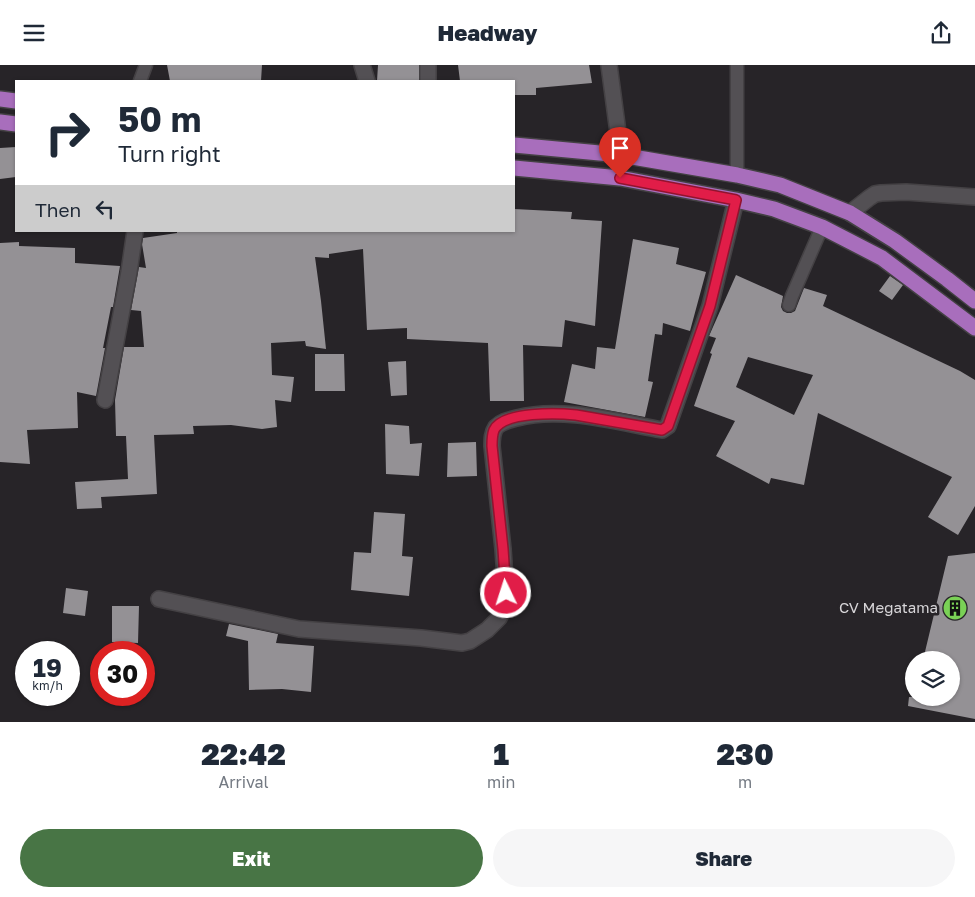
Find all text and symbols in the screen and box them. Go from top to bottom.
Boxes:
icon: menu [20,19,48,47]
text: Headway [438,19,537,46]
icon: share [927,19,955,47]
text: 50 m [118,98,201,140]
icon: right [35,100,100,165]
pin [599,127,641,178]
icon: arrive [606,134,634,162]
text: Turn right [118,140,221,167]
icon: left [91,195,119,223]
text: Then [35,198,81,221]
position arrow [479,566,531,618]
building icon: CV Megatama [942,595,968,621]
place label: CV Megatama [839,598,938,616]
speed limit sign: 30 [90,641,155,706]
map controls [905,651,960,706]
button: layers [905,651,960,706]
text: 19 [33,652,62,683]
text: km/h [32,678,63,693]
text: 22:42 [201,736,286,772]
text: 1 [493,736,509,772]
text: 230 [717,736,774,772]
text: Arrival [218,772,269,792]
text: min [487,772,515,792]
text: m [738,772,752,792]
button: Exit [20,829,483,887]
button: Share [493,829,955,887]

